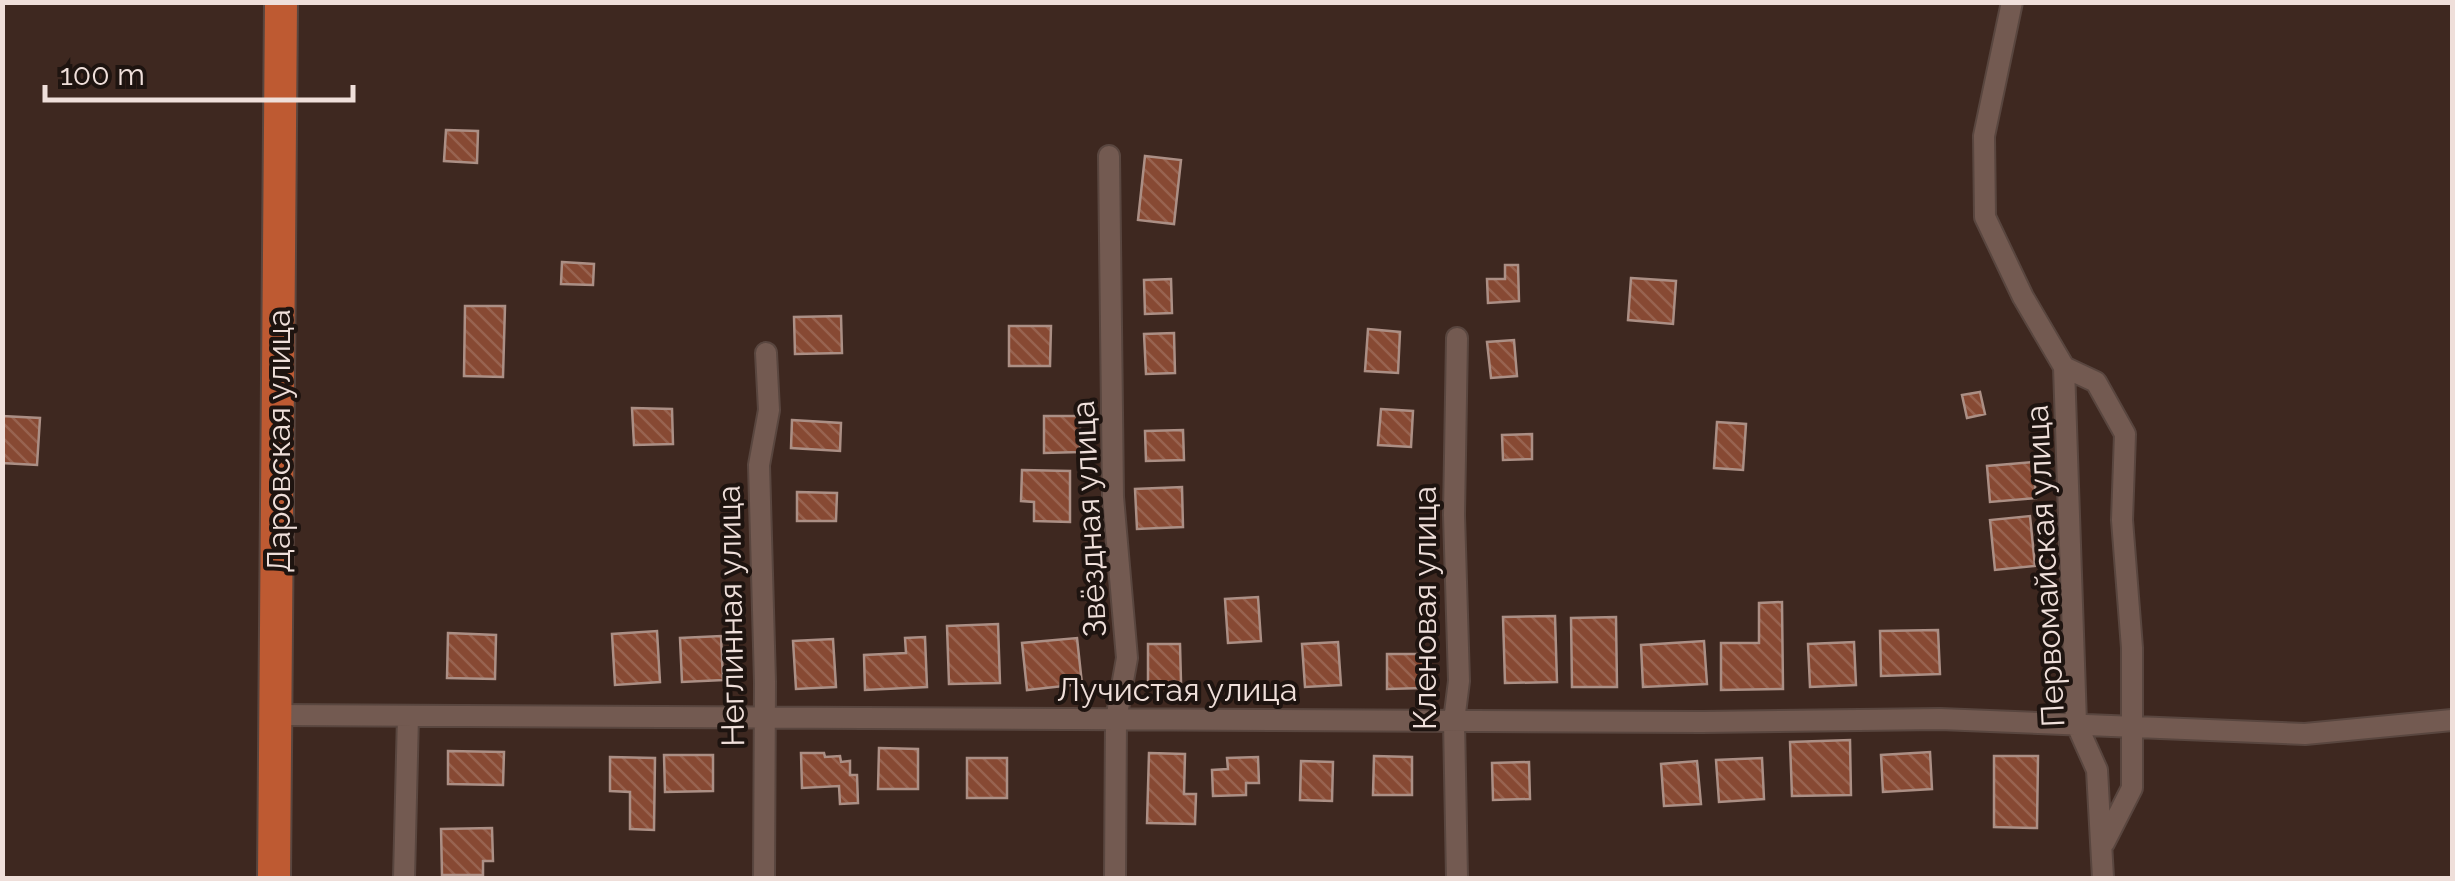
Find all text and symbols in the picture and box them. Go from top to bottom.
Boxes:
scale bar [45,40,352,102]
text: 100 m [60,57,145,92]
street label: Даровская улица [260,309,297,573]
street label: Звёздная улица [1064,400,1113,638]
street label: Первомайская улица [2018,404,2071,728]
street label: Неглинная улица [710,485,751,747]
street label: Кленовая улица [1406,486,1443,730]
street label: Лучистая улица [1057,671,1297,708]

